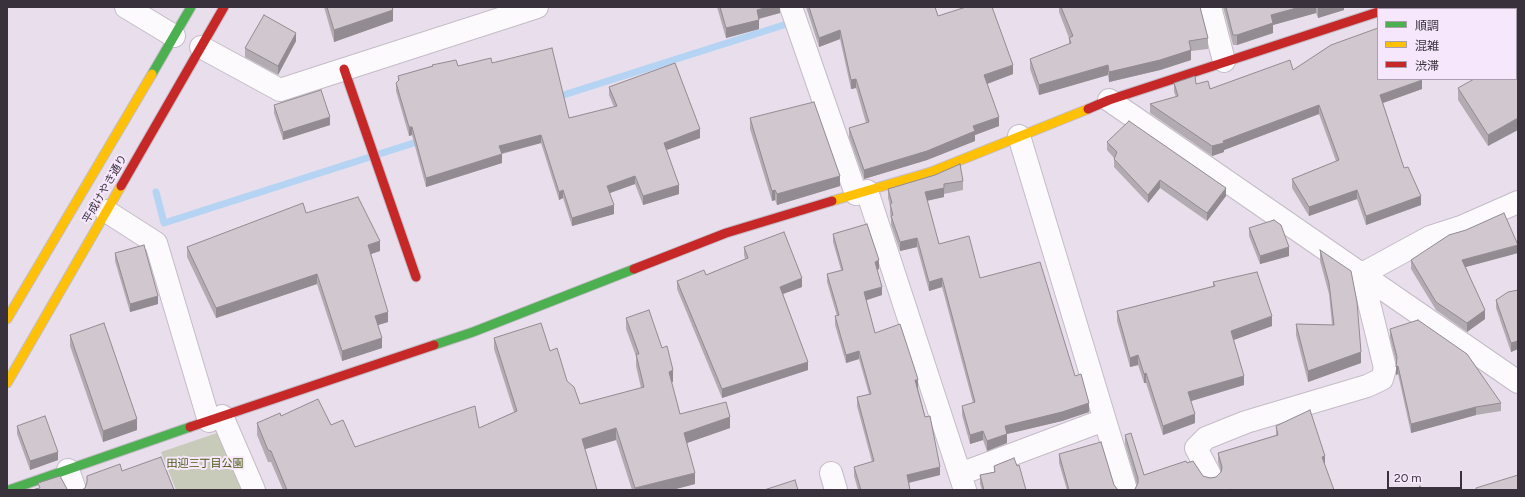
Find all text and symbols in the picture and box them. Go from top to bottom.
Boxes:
legend [1377,8,1517,80]
text: 順調 [1415,19,1439,33]
text: 混雑 [1415,39,1439,53]
text: 渋滞 [1415,59,1439,73]
street label: 平成けやき通り [80,152,130,226]
park label: 田迎三丁目公園 [167,457,243,471]
scale bar [1389,463,1464,489]
text: 20 m [1394,471,1422,485]

